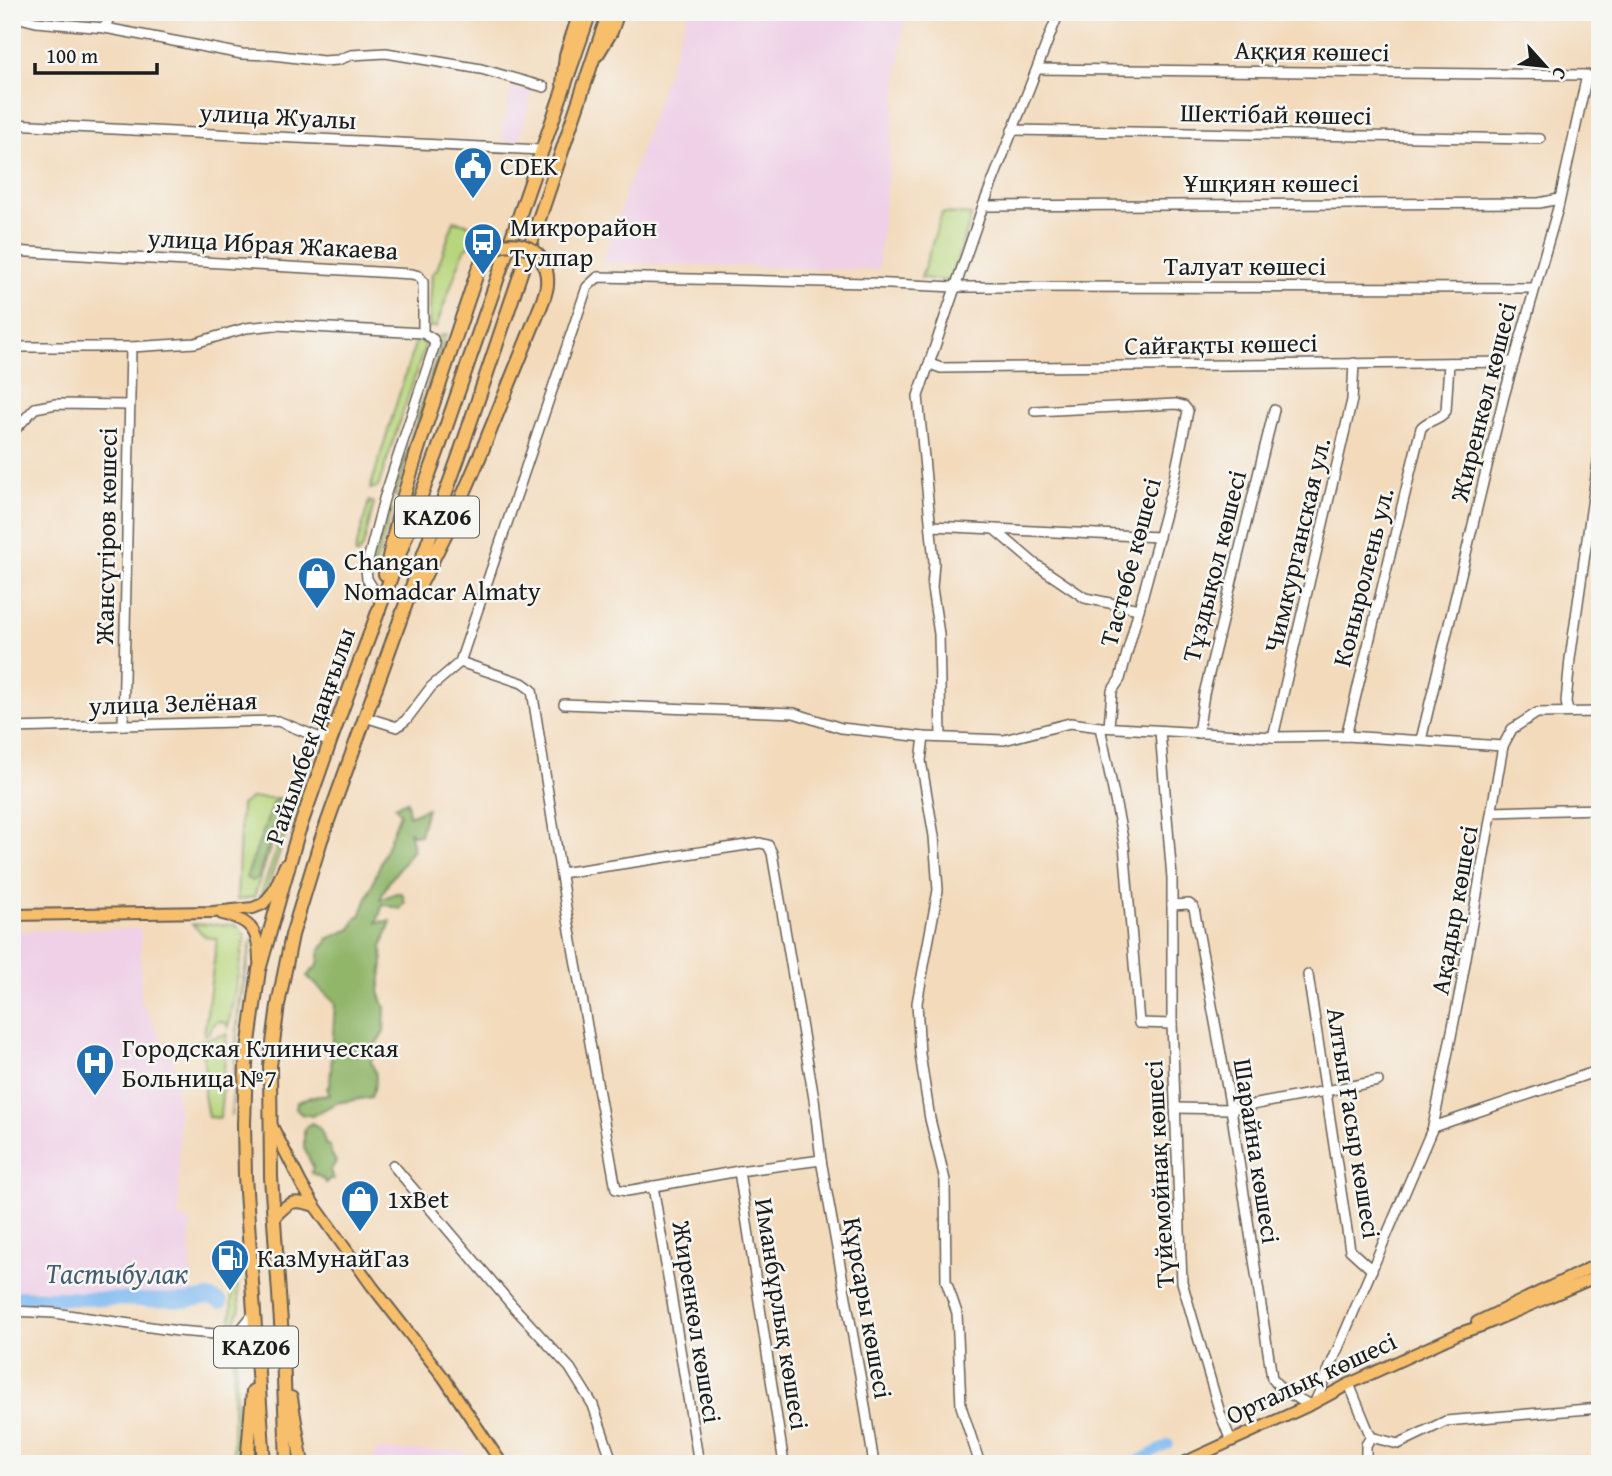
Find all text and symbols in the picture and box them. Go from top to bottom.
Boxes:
street label: Аққия көшесі [1234,30,1390,71]
scale bar [35,32,158,76]
north arrow [1510,32,1580,102]
text: 100 m [46,40,98,71]
text: С [1545,63,1575,85]
street label: улица Жуалы [198,92,358,139]
street label: Шектібай көшесі [1180,92,1372,135]
public building icon: CDEK [452,145,494,200]
place label: CDEK [500,146,559,185]
street label: Ұшқиян көшесі [1183,163,1359,202]
place label: Микрорайон Тулпар [510,207,657,276]
street label: улица Ибрая Жакаева [146,217,400,270]
bus stop icon: Микрорайон Тулпар [462,221,504,276]
street label: Талуат көшесі [1164,246,1326,285]
street label: Жиренкөл көшесі [1439,298,1526,507]
street label: Сайғақты көшесі [1124,322,1318,365]
street label: Жансүгіров көшесі [84,427,127,646]
street label: Чимкурганская ул. [1253,434,1340,656]
street label: Тұздықол көшесі [1171,466,1256,666]
street label: Тастөбе көшесі [1088,473,1171,651]
street label: Коныролень ул. [1321,483,1404,671]
road number: KАZ06 [395,496,479,538]
place label: Changan Nomadcar Almaty [344,541,541,610]
shop icon: Changan Nomadcar Almaty [296,555,338,610]
street label: Райымбек даңғылы [254,622,365,850]
street label: улица Зелёная [87,680,258,725]
street label: Ақадыр көшесі [1419,822,1488,998]
street label: Алтын Ғасыр көшесі [1317,1004,1392,1241]
place label: Городская Клиническая Больница №7 [122,1028,399,1097]
hospital icon: Городская Клиническая Больница №7 [74,1042,116,1097]
street label: Шарайна көшесі [1224,1056,1291,1246]
street label: Түйемойнақ көшесі [1133,1059,1184,1289]
shop icon: 1xBet [339,1178,381,1233]
place label: 1xBet [387,1179,449,1218]
street label: Иманбұрлық көшесі [745,1195,820,1433]
street label: Құрсары көшесі [833,1214,904,1402]
street label: Жиренкөл көшесі [662,1217,733,1426]
fuel station icon: КазМунайГаз [209,1237,251,1292]
place label: КазМунайГаз [257,1238,409,1277]
water label: Тастыбулак [46,1252,189,1293]
street label: Орталық көшесі [1219,1321,1403,1434]
road number: KАZ06 [214,1326,298,1367]

